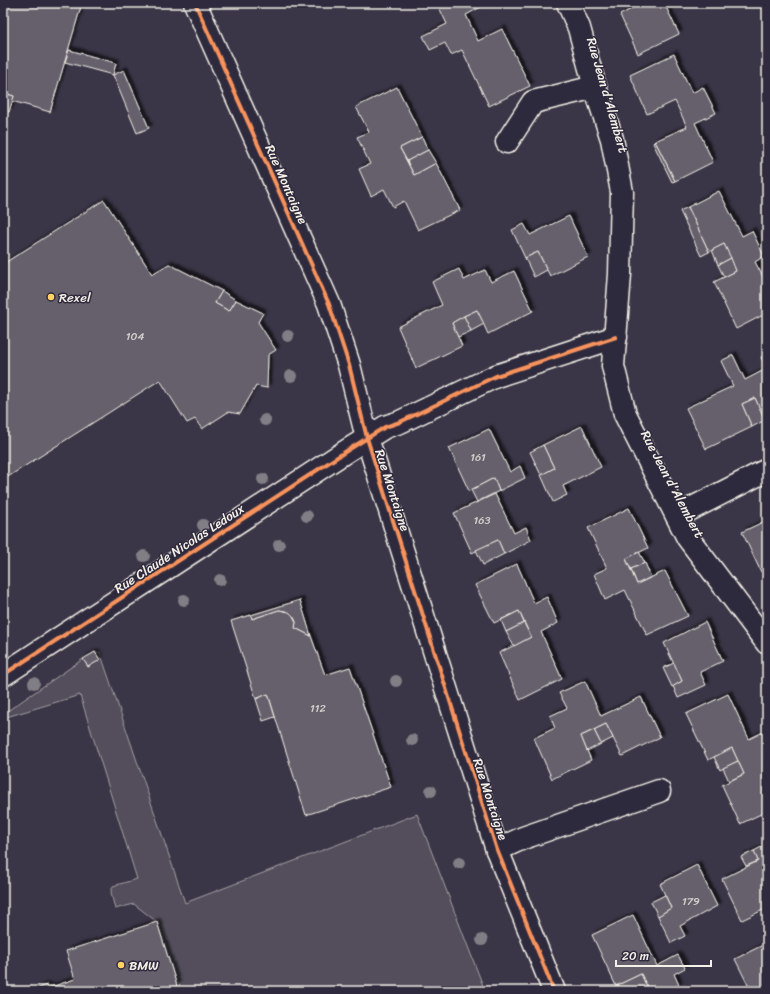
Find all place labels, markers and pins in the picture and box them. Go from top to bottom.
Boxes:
place label: Rexel [59,286,91,309]
marker: Rexel [46,292,56,302]
place label: BMW [129,954,159,977]
marker: BMW [116,960,126,970]

